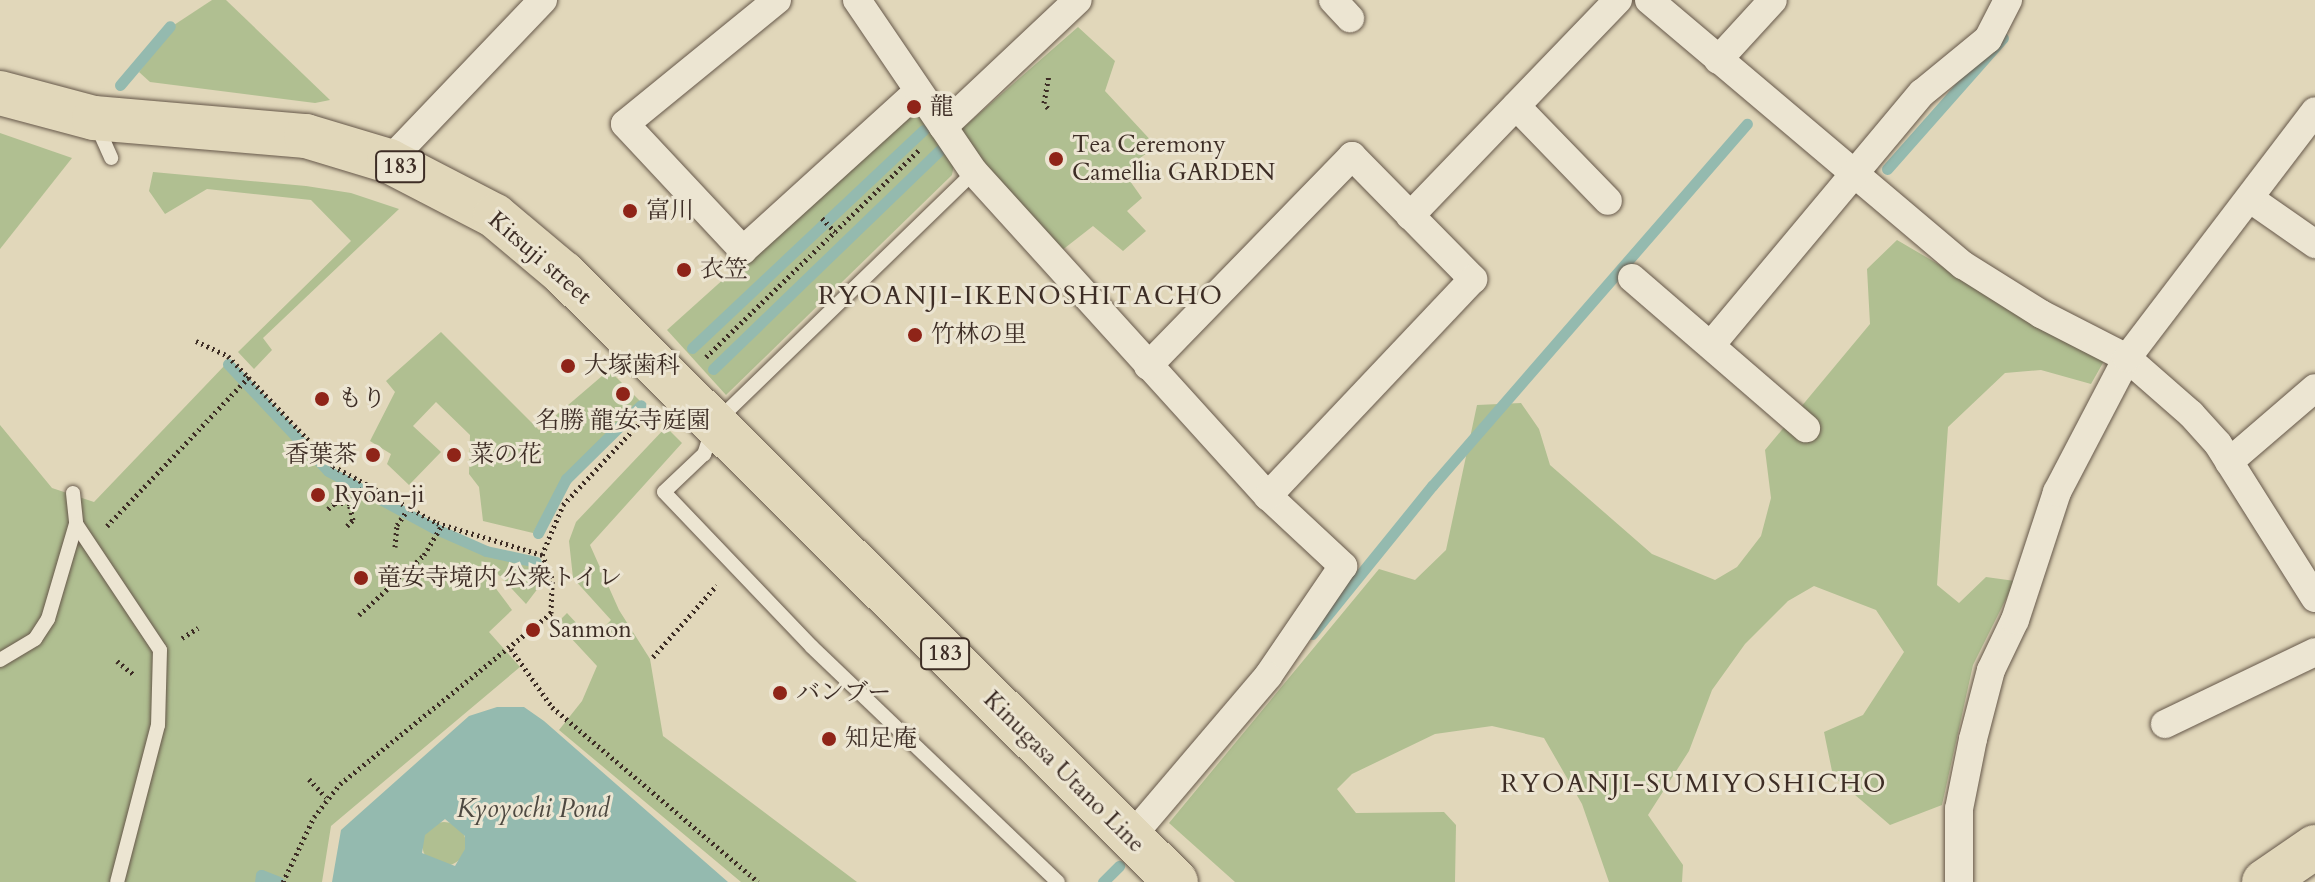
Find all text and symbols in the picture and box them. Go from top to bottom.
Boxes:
place label: 龍 [930,93,954,121]
marker: 龍 [905,98,923,116]
place label: Tea Ceremony Camellia GARDEN [1072,131,1275,187]
road number: 183 [374,149,426,185]
marker: Tea Ceremony Camellia GARDEN [1047,150,1065,168]
place label: 富川 [646,197,694,225]
marker: 富川 [621,202,639,220]
street label: Kitsuji street [483,205,597,311]
place label: 衣笠 [700,256,748,284]
marker: 衣笠 [675,261,693,279]
district label: RYOANJI-IKENOSHITACHO [818,280,1224,312]
place label: 竹林の里 [931,321,1027,349]
marker: 竹林の里 [906,326,924,344]
place label: 大塚歯科 [584,352,680,380]
marker: 大塚歯科 [559,357,577,375]
place label: もり [338,385,386,413]
marker: 名勝 龍安寺庭園 [614,385,632,403]
marker: もり [313,390,331,408]
place label: 名勝 龍安寺庭園 [536,407,710,435]
place label: 香葉茶 [285,441,357,469]
place label: 菜の花 [470,441,542,469]
marker: 香葉茶 [364,446,382,464]
marker: 菜の花 [445,446,463,464]
place label: Ryōan-ji [334,481,425,509]
marker: Ryōan-ji [309,486,327,504]
place label: 竜安寺境内 公衆トイレ [377,564,623,592]
marker: 竜安寺境内 公衆トイレ [352,569,370,587]
place label: Sanmon [549,616,632,644]
marker: Sanmon [524,621,542,639]
road number: 183 [919,636,971,672]
place label: バンブー [796,679,891,707]
marker: バンブー [771,684,789,702]
street label: Kinugasa Utano Line [977,685,1151,859]
place label: 知足庵 [845,725,917,753]
marker: 知足庵 [820,730,838,748]
district label: RYOANJI-SUMIYOSHICHO [1500,768,1888,800]
water label: Kyoyochi Pond [456,793,610,825]

